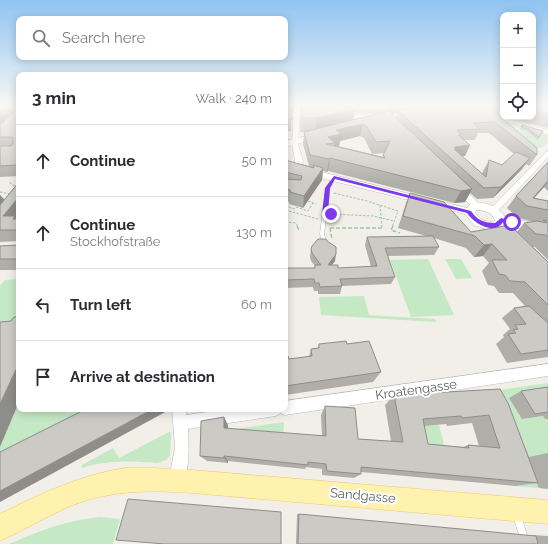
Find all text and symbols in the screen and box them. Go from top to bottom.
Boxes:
map controls [500,12,536,120]
button: + [500,12,536,48]
search box [16,16,288,60]
icon: search [30,27,52,49]
text: Search here [62,29,145,47]
button: − [500,48,536,84]
button: locate [500,84,536,120]
text: 3 min [32,88,76,108]
text: Walk · 240 m [195,91,272,106]
icon: ahead [32,150,54,172]
text: Continue [70,152,135,170]
text: 50 m [242,153,272,168]
route end [322,205,340,223]
route start [503,213,521,231]
text: Continue [70,216,135,234]
icon: ahead [32,222,54,244]
text: 130 m [236,225,272,240]
text: Stockhofstraße [70,234,160,249]
icon: left [32,294,54,316]
text: Turn left [70,296,131,314]
text: 60 m [241,297,272,312]
icon: arrive [32,366,54,388]
text: Arrive at destination [70,368,215,386]
street label: Kroatengasse [374,376,458,403]
street label: Sandgasse [329,485,397,506]

